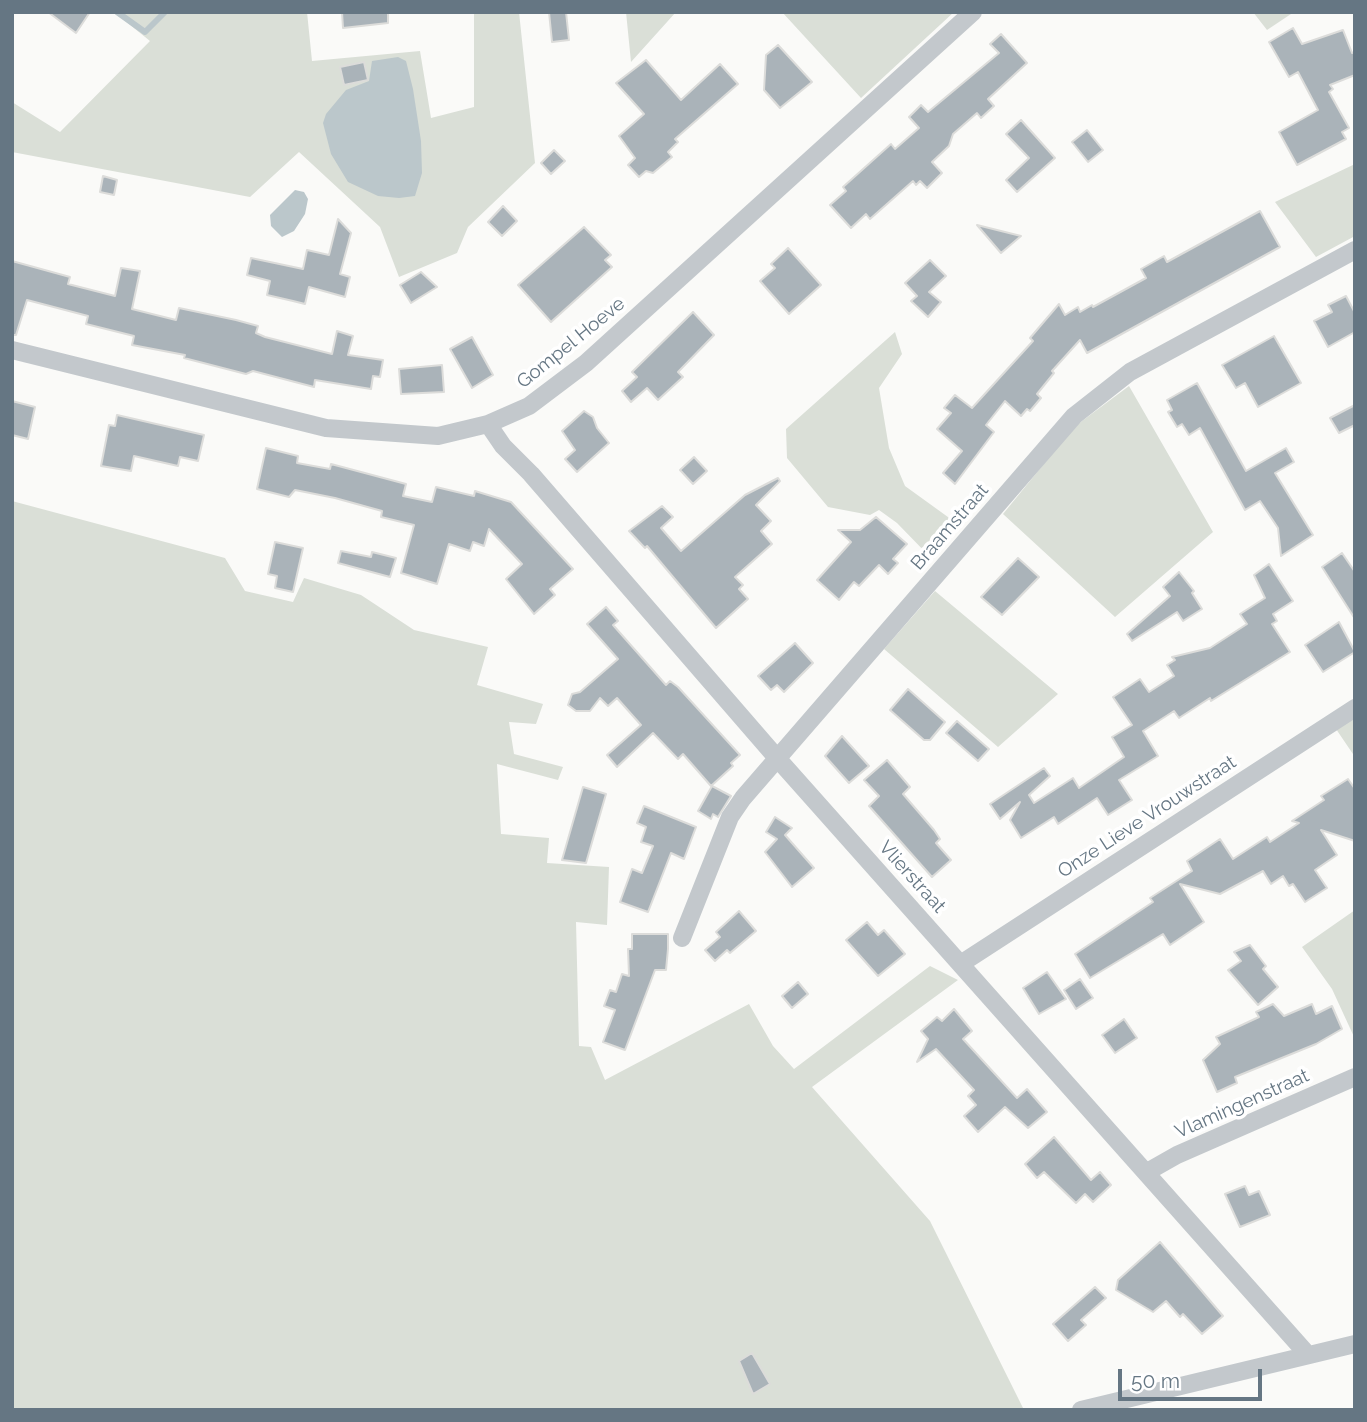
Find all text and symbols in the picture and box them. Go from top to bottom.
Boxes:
street label: Gompel Hoeve [512,293,630,393]
street label: Braamstraat [906,479,994,575]
street label: Onze Lieve Vrouwstraat [1054,751,1240,883]
street label: Vlierstraat [874,836,950,918]
street label: Vlamingenstraat [1171,1064,1313,1144]
scale bar [1122,1356,1266,1400]
text: 50 m [1131,1368,1180,1393]

